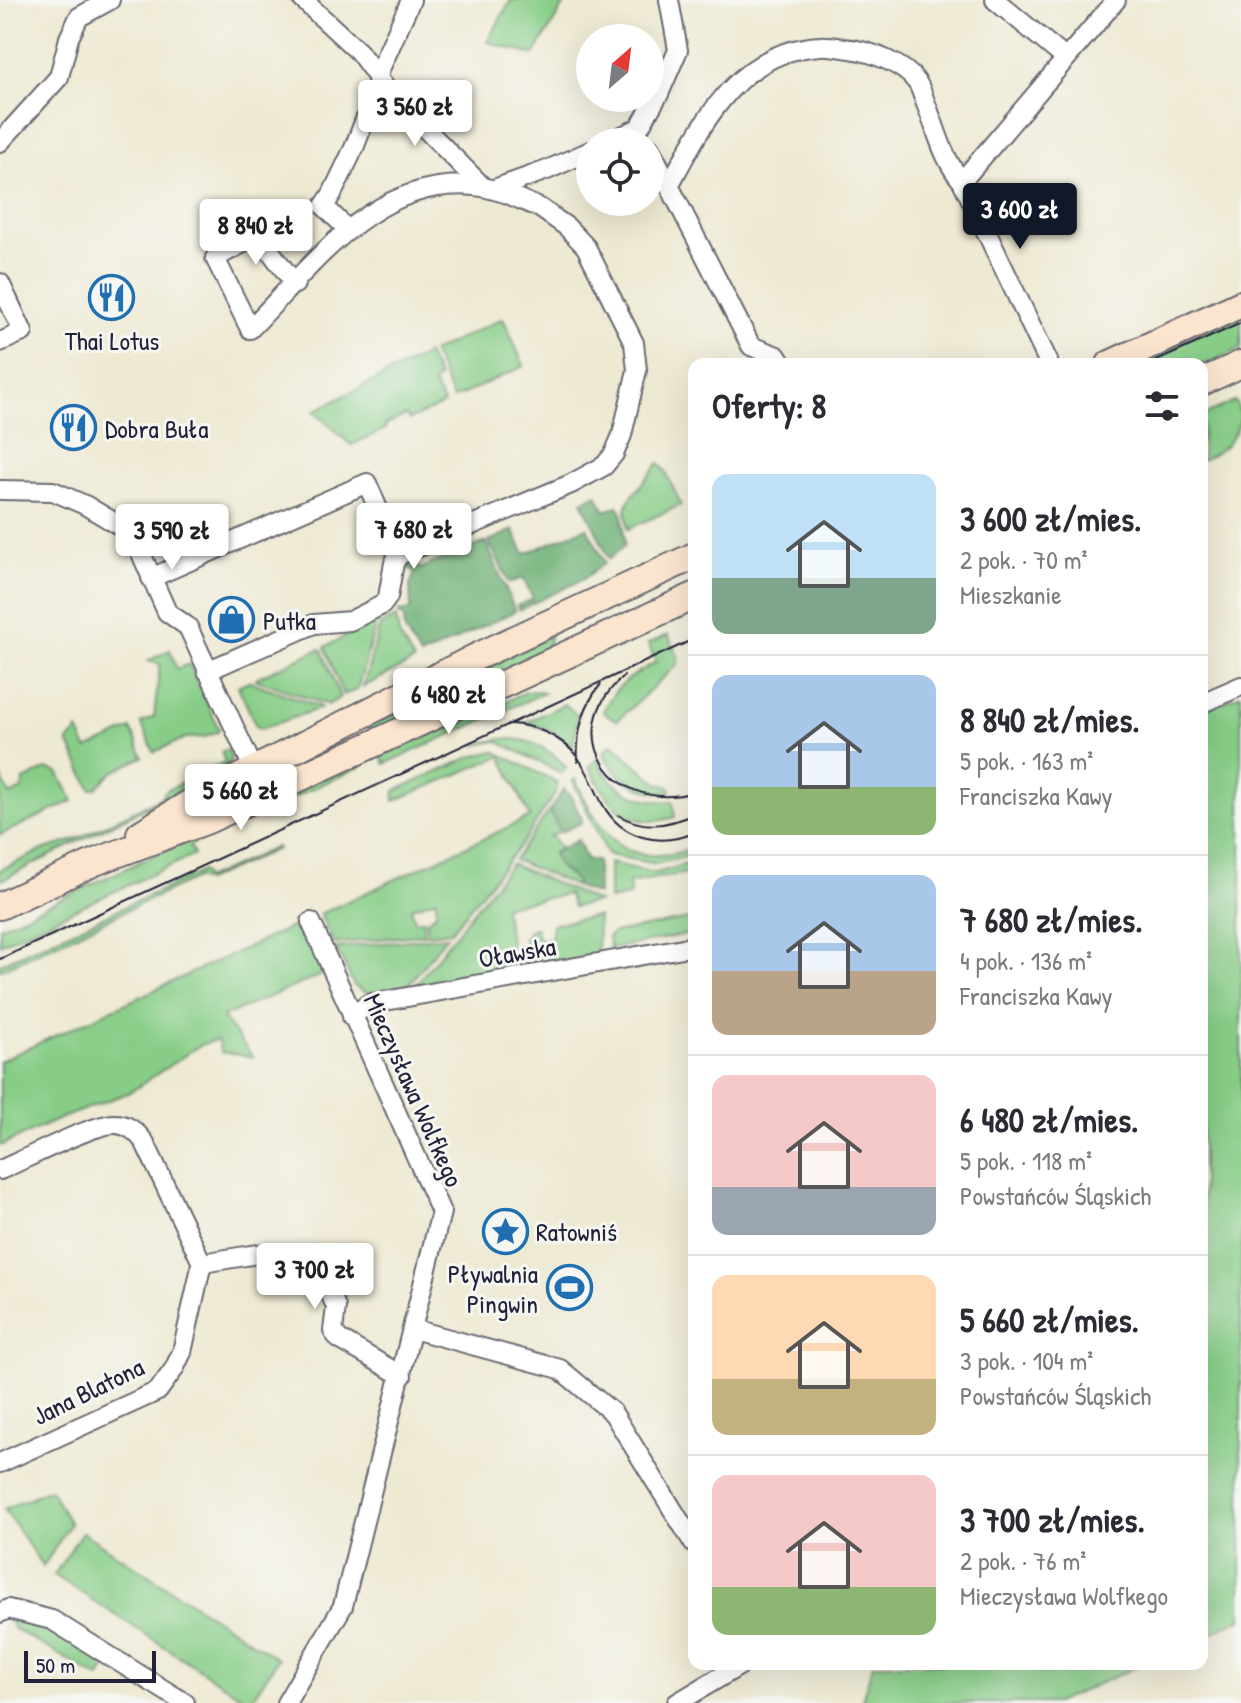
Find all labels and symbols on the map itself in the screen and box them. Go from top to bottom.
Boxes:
north arrow [576,24,664,112]
pin: 3 560 zł [332,80,498,148]
pin: 3 600 zł [937,183,1103,251]
pin: 8 840 zł [173,199,339,267]
restaurant icon: Thai Lotus [88,273,136,321]
place label: Thai Lotus [65,323,159,358]
restaurant icon: Dobra Buła [50,404,98,452]
place label: Dobra Buła [105,411,208,446]
pin: 7 680 zł [331,503,497,571]
pin: 3 590 zł [89,504,255,572]
shop icon: Putka [208,596,256,644]
place label: Putka [263,603,316,638]
pin: 6 480 zł [366,668,532,736]
pin: 5 660 zł [158,764,324,832]
street label: Oławska [476,928,558,976]
street label: Mieczysława Wolfkego [356,988,472,1192]
place icon: Ratowniś [481,1207,529,1255]
place label: Ratowniś [536,1214,617,1249]
pin: 3 700 zł [232,1243,398,1311]
place label: Pływalnia Pingwin [448,1256,538,1321]
sports icon: Pływalnia Pingwin [545,1264,593,1312]
street label: Jana Blatona [27,1349,149,1433]
scale bar [24,1647,156,1683]

